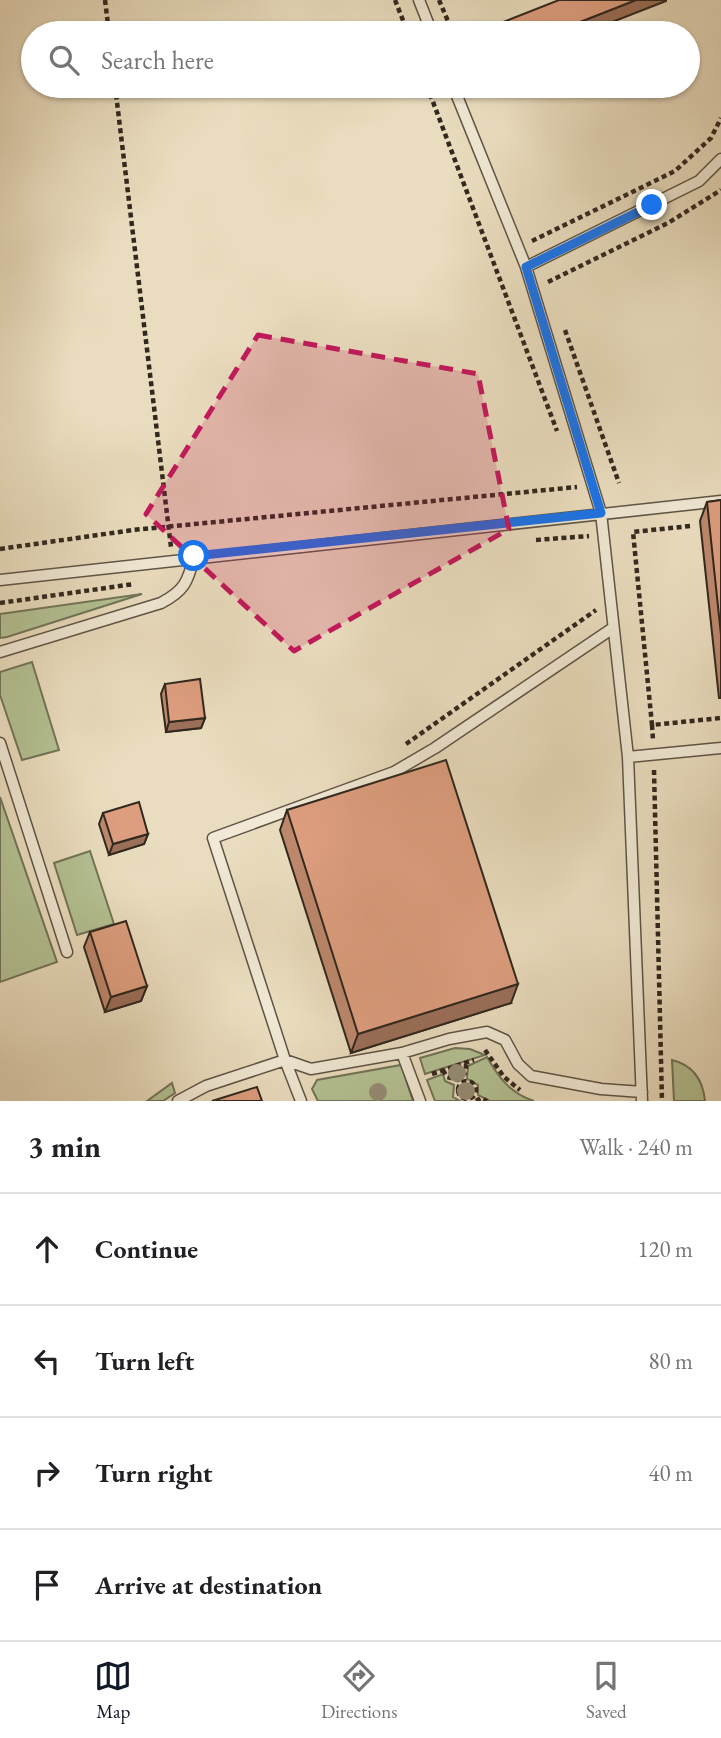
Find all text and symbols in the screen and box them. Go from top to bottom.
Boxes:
search box [21,21,700,98]
icon: search [45,41,83,79]
text: Search here [101,43,214,77]
route end [636,189,667,220]
route start [178,540,209,571]
text: 3 min [28,1127,101,1166]
text: Walk · 240 m [579,1132,693,1162]
icon: ahead [28,1230,66,1268]
text: Continue [95,1232,198,1266]
text: 120 m [637,1234,693,1264]
icon: left [28,1342,66,1380]
text: Turn left [95,1344,194,1378]
text: 80 m [648,1346,693,1376]
icon: right [28,1454,66,1492]
text: Turn right [95,1456,213,1490]
text: 40 m [648,1458,693,1488]
icon: arrive [28,1566,66,1604]
text: Arrive at destination [95,1568,322,1602]
tab: Map [94,1657,132,1724]
tab: Directions [321,1657,397,1724]
tab: Saved [586,1657,627,1724]

